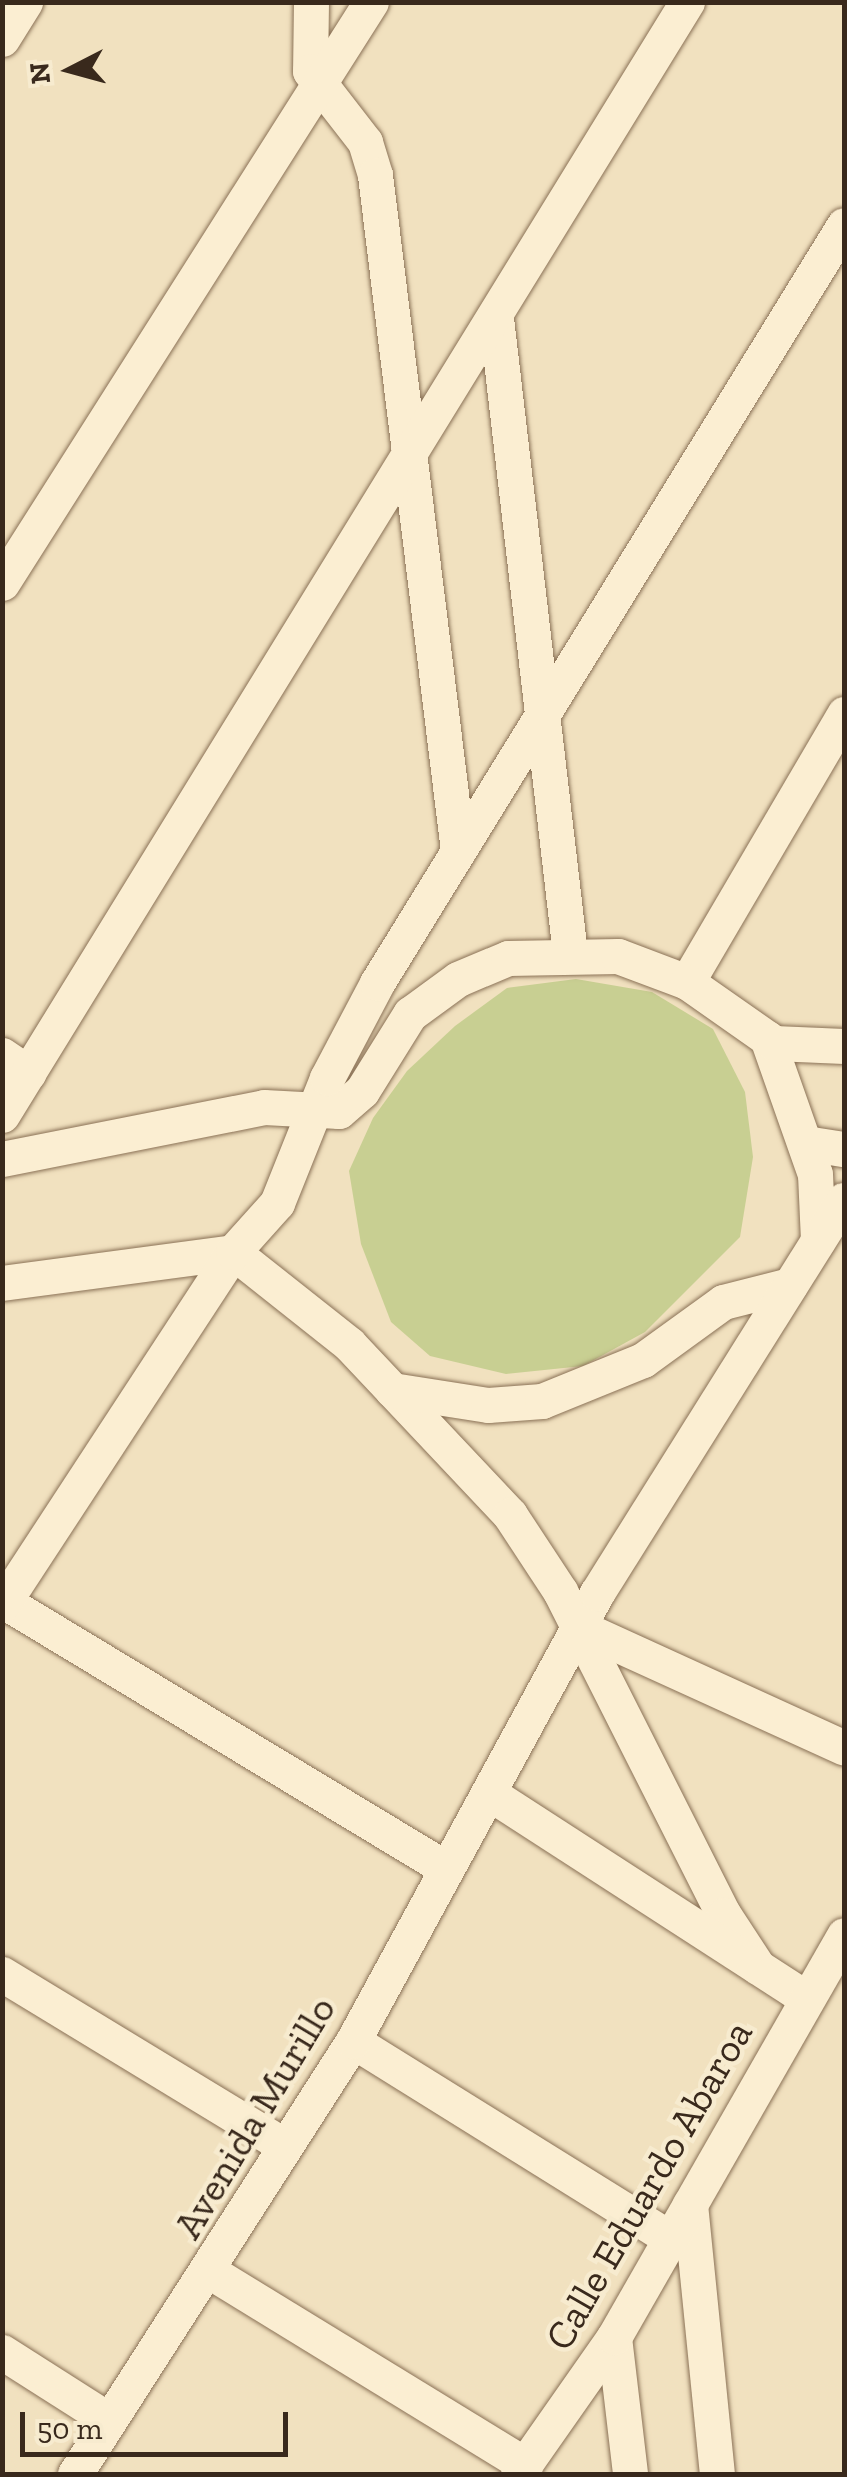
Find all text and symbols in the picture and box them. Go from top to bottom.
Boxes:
north arrow [20,20,120,120]
text: N [22,61,57,85]
street label: Avenida Murillo [163,1987,345,2247]
street label: Calle Eduardo Abaroa [534,2011,762,2359]
scale bar [25,2392,292,2454]
text: 50 m [37,2411,102,2447]

